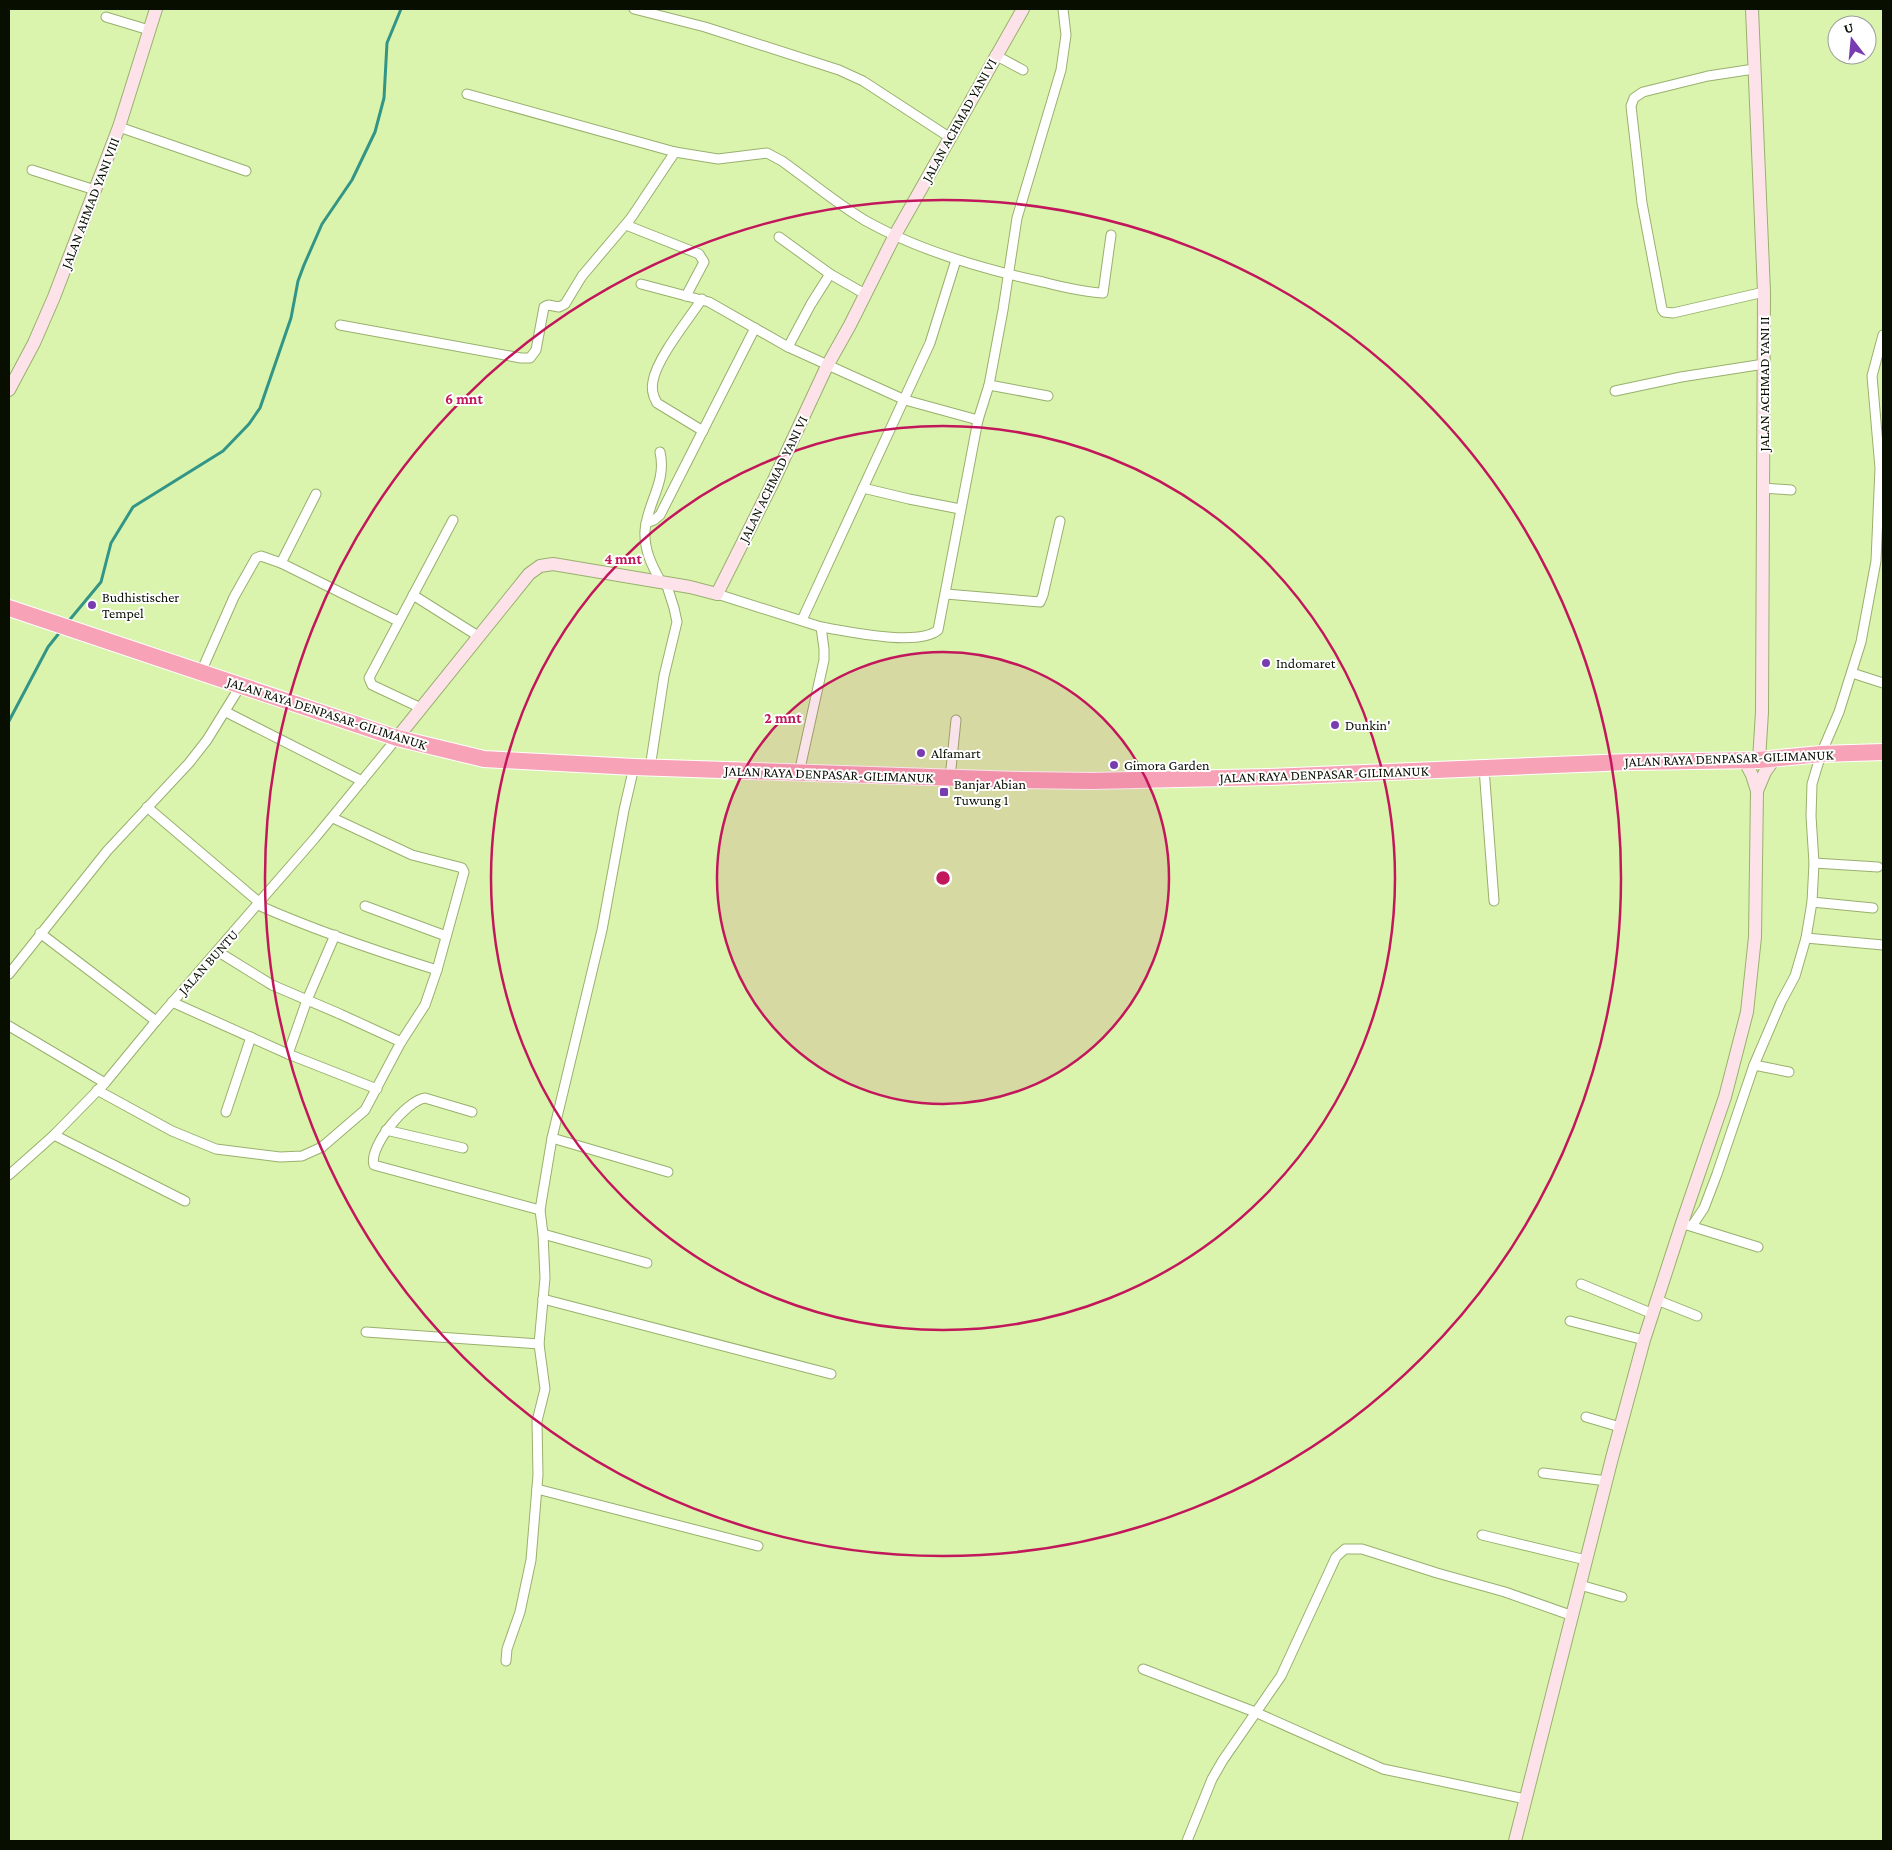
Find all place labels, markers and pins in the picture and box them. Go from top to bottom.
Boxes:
place label: Budhistischer Tempel [102,589,179,621]
marker: Budhistischer Tempel [86,599,98,611]
place label: Indomaret [1276,655,1336,671]
marker: Indomaret [1260,657,1272,669]
place label: Dunkin' [1345,717,1390,733]
marker: Dunkin' [1329,719,1341,731]
place label: Alfamart [931,745,981,761]
marker: Alfamart [915,747,927,759]
place label: Gimora Garden [1124,757,1210,773]
marker: Gimora Garden [1108,759,1120,771]
place label: Banjar Abian Tuwung 1 [954,776,1026,808]
marker: Banjar Abian Tuwung 1 [938,786,950,798]
centre of rings [934,869,952,887]

